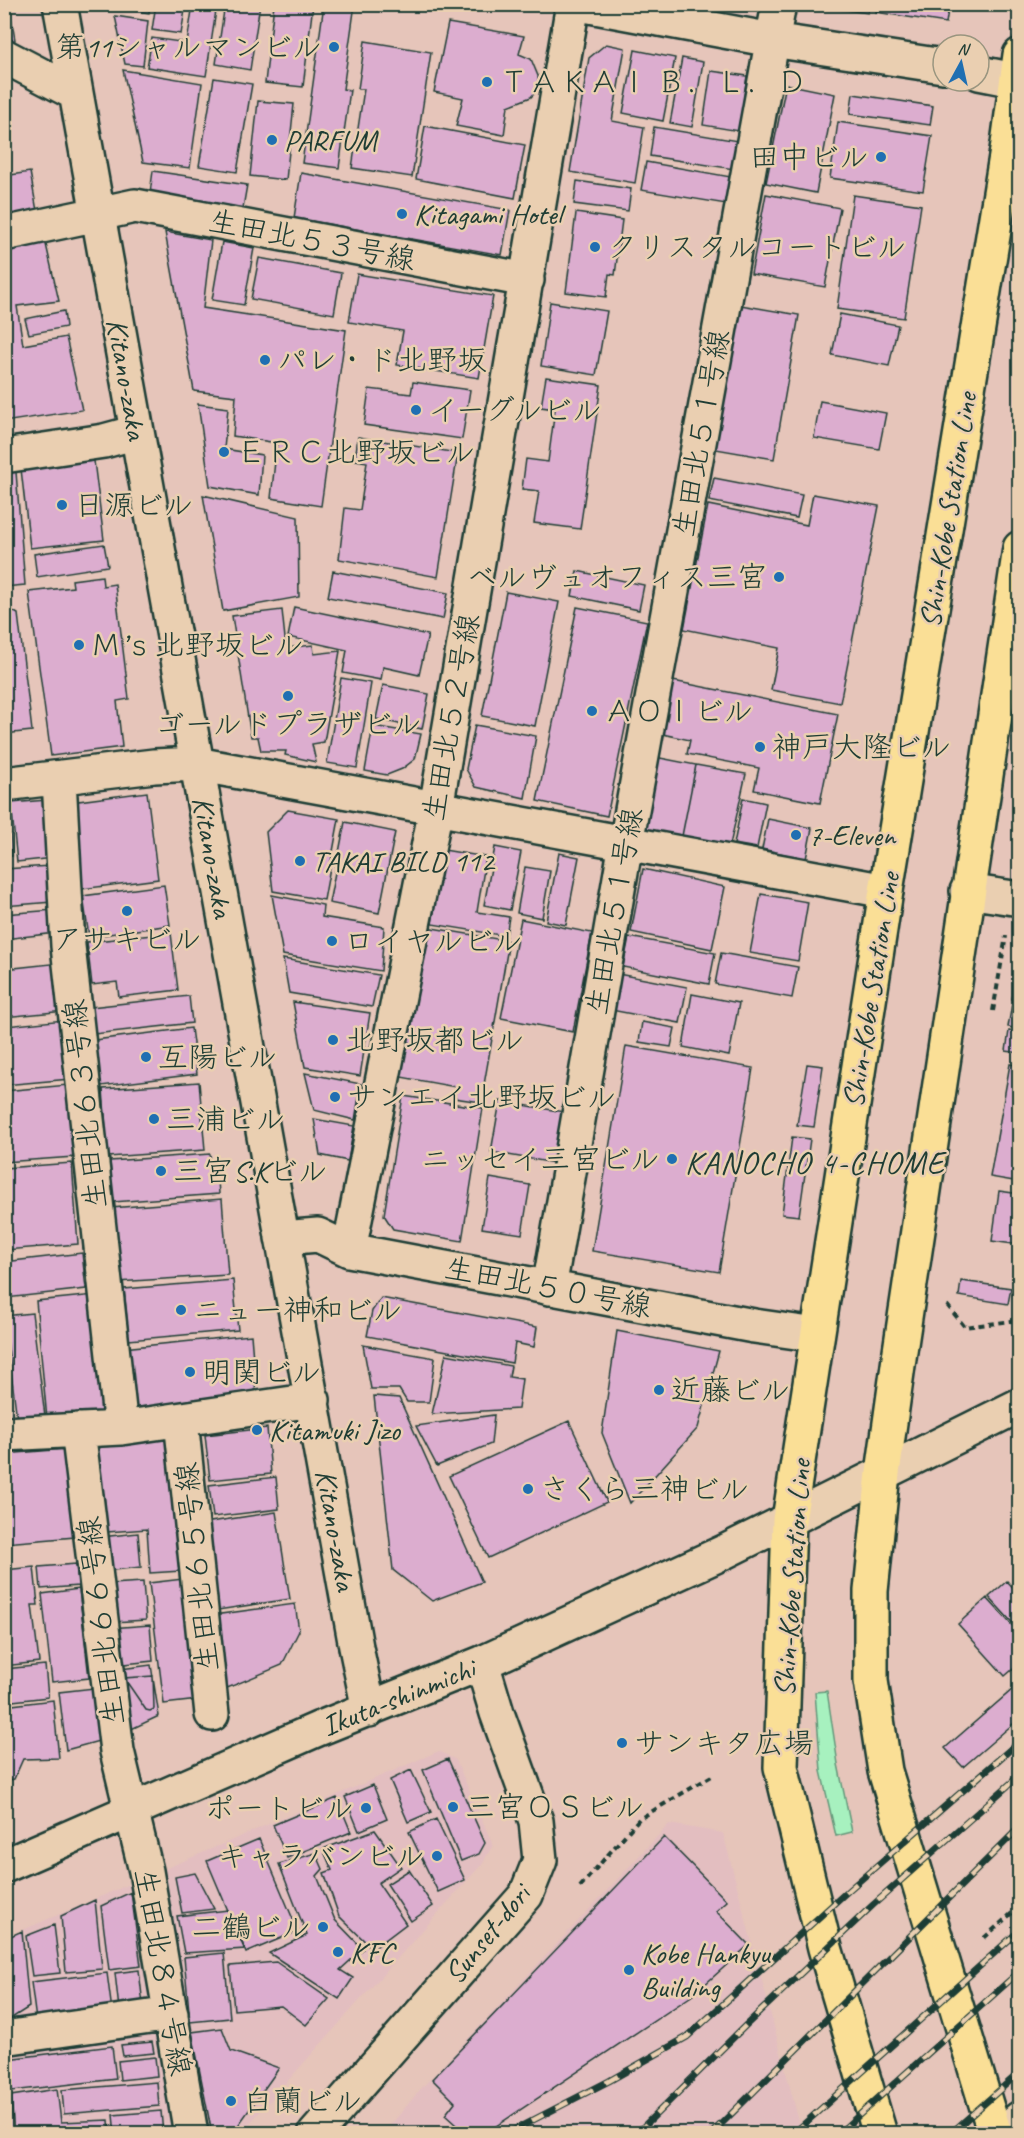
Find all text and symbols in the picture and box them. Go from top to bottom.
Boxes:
place label: 第11シャルマンビル [55,28,322,66]
north arrow [931,33,991,93]
text: N [957,39,972,60]
marker: 第11シャルマンビル [327,40,341,54]
place label: ＴＡＫＡＩ Ｂ．Ｌ．Ｄ [499,63,806,101]
marker: ＴＡＫＡＩ Ｂ．Ｌ．Ｄ [480,75,494,89]
place label: PARFUM [284,121,379,159]
marker: PARFUM [265,133,279,147]
place label: 田中ビル [750,138,869,176]
marker: 田中ビル [874,150,888,164]
place label: Kitagami Hotel [414,195,567,233]
street label: 生田北５３号線 [205,201,419,279]
marker: Kitagami Hotel [395,207,409,221]
place label: クリスタルコートビル [607,228,906,266]
marker: クリスタルコートビル [588,240,602,254]
street label: Kitano-zaka [98,316,157,444]
street label: 生田北５１号線 [664,326,738,540]
place label: パレ・ド北野坂 [277,341,487,379]
marker: パレ・ド北野坂 [258,353,272,367]
street label: Shin-Kobe Station Line [911,388,986,630]
place label: イーグルビル [428,391,602,429]
marker: イーグルビル [409,403,423,417]
place label: ＥＲＣ北野坂ビル [236,433,475,471]
marker: ＥＲＣ北野坂ビル [217,445,231,459]
place label: 日源ビル [74,486,193,524]
marker: 日源ビル [55,498,69,512]
place label: ベルヴュオフィス三宮 [467,558,767,596]
marker: ベルヴュオフィス三宮 [772,570,786,584]
street label: 生田北５２号線 [414,610,488,824]
place label: Ｍ’ｓ北野坂ビル [91,626,304,664]
marker: Ｍ’ｓ北野坂ビル [72,638,86,652]
marker: ゴールドプラザビル [281,689,295,703]
place label: ＡＯＩビル [604,692,753,730]
marker: ＡＯＩビル [585,704,599,718]
place label: ゴールドプラザビル [154,705,422,743]
place label: 神戸大隆ビル [772,728,951,766]
marker: 神戸大隆ビル [753,740,767,754]
street label: Kitano-zaka [184,794,243,922]
street label: 生田北５１号線 [577,804,651,1018]
place label: 7-Eleven [808,816,897,854]
marker: 7-Eleven [789,828,803,842]
place label: TAKAI BILD 112 [312,842,496,880]
marker: TAKAI BILD 112 [293,854,307,868]
street label: Shin-Kobe Station Line [834,868,909,1110]
marker: アサキビル [120,904,134,918]
place label: アサキビル [52,920,202,958]
place label: ロイヤルビル [344,922,523,960]
marker: ロイヤルビル [325,934,339,948]
street label: 生田北６３号線 [55,998,115,1210]
place label: 北野坂都ビル [345,1021,524,1059]
marker: 北野坂都ビル [326,1033,340,1047]
place label: 互陽ビル [158,1038,277,1076]
marker: 互陽ビル [139,1050,153,1064]
place label: サンエイ北野坂ビル [347,1078,616,1116]
marker: サンエイ北野坂ビル [328,1090,342,1104]
place label: 三浦ビル [166,1100,285,1138]
marker: 三浦ビル [147,1112,161,1126]
place label: ニッセイ三宮ビル [421,1140,660,1178]
district label: KANOCHO 4-CHOME [685,1142,948,1183]
place label: 三宮S.Kビル [173,1152,328,1190]
marker: ニッセイ三宮ビル [665,1152,679,1166]
marker: 三宮S.Kビル [154,1164,168,1178]
street label: 生田北５０号線 [441,1248,655,1326]
place label: ニュー神和ビル [193,1291,402,1329]
marker: ニュー神和ビル [174,1303,188,1317]
place label: 明関ビル [202,1353,321,1391]
marker: 明関ビル [183,1365,197,1379]
place label: 近藤ビル [671,1371,790,1409]
marker: 近藤ビル [652,1383,666,1397]
place label: Kitamuki Jizo [269,1411,401,1449]
marker: Kitamuki Jizo [250,1423,264,1437]
street label: Shin-Kobe Station Line [765,1456,819,1698]
street label: 生田北６５号線 [167,1461,227,1673]
street label: Kitano-zaka [307,1467,366,1595]
place label: さくら三神ビル [540,1470,749,1508]
marker: さくら三神ビル [521,1482,535,1496]
street label: 生田北６６号線 [69,1514,133,1728]
street label: Ikuta-shinmichi [316,1648,483,1745]
place label: サンキタ広場 [634,1724,814,1762]
marker: サンキタ広場 [615,1736,629,1750]
place label: 三宮ＯＳビル [465,1788,644,1826]
place label: ポートビル [205,1789,354,1827]
marker: 三宮ＯＳビル [446,1800,460,1814]
marker: ポートビル [359,1801,373,1815]
place label: キャラバンビル [217,1837,425,1875]
marker: キャラバンビル [430,1849,444,1863]
street label: 生田北８４号線 [126,1865,200,2079]
street label: Sunset-dori [435,1874,541,1991]
place label: 二鶴ビル [192,1908,311,1946]
marker: 二鶴ビル [316,1920,330,1934]
place label: KFC [350,1933,397,1971]
place label: Kobe Hankyu Building [641,1934,772,2006]
marker: KFC [331,1945,345,1959]
marker: Kobe Hankyu Building [622,1963,636,1977]
place label: 白蘭ビル [243,2082,362,2120]
marker: 白蘭ビル [224,2094,238,2108]

